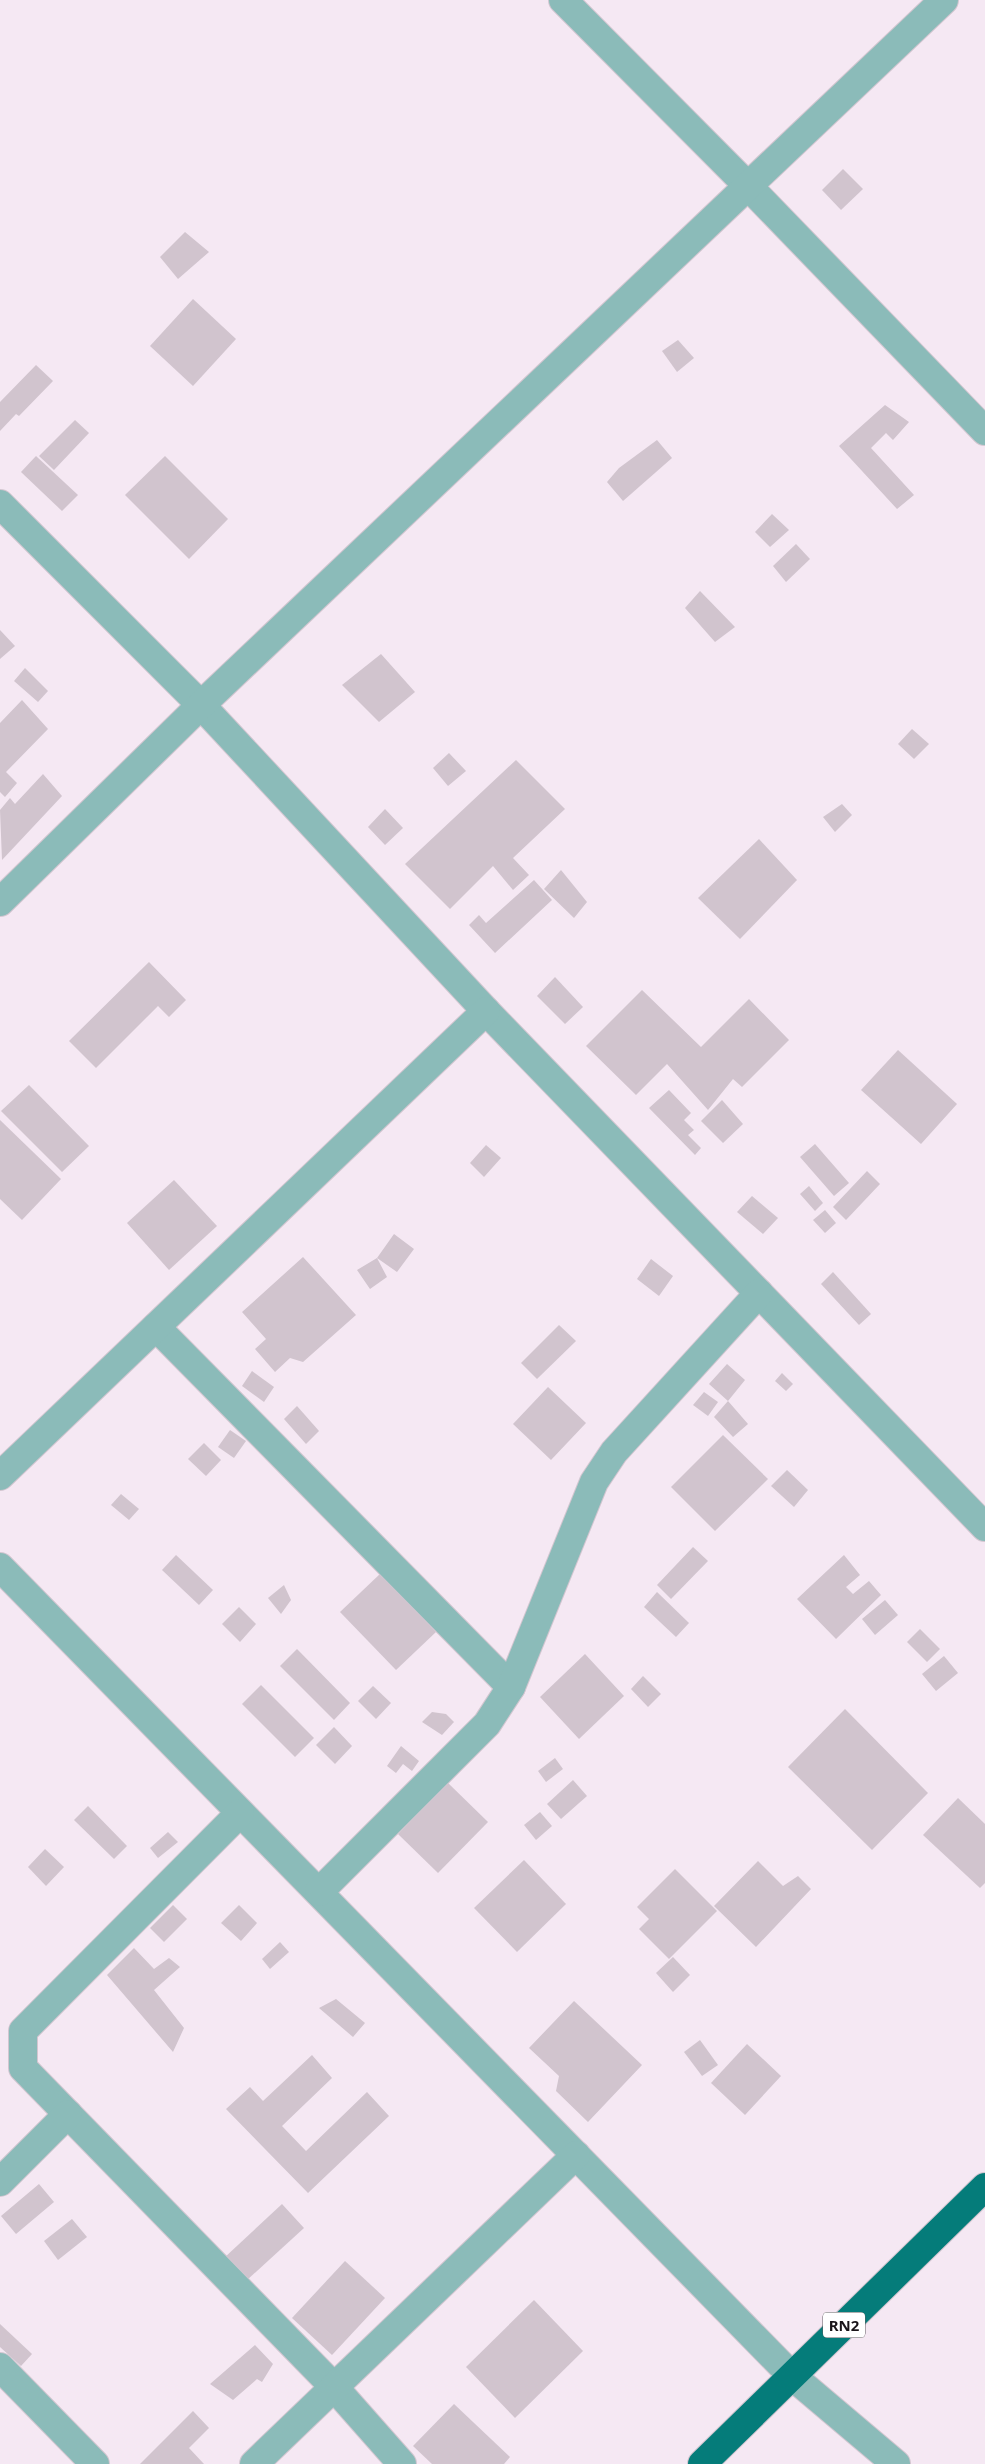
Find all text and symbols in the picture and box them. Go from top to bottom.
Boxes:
road number: RN2 [823,2312,865,2338]

